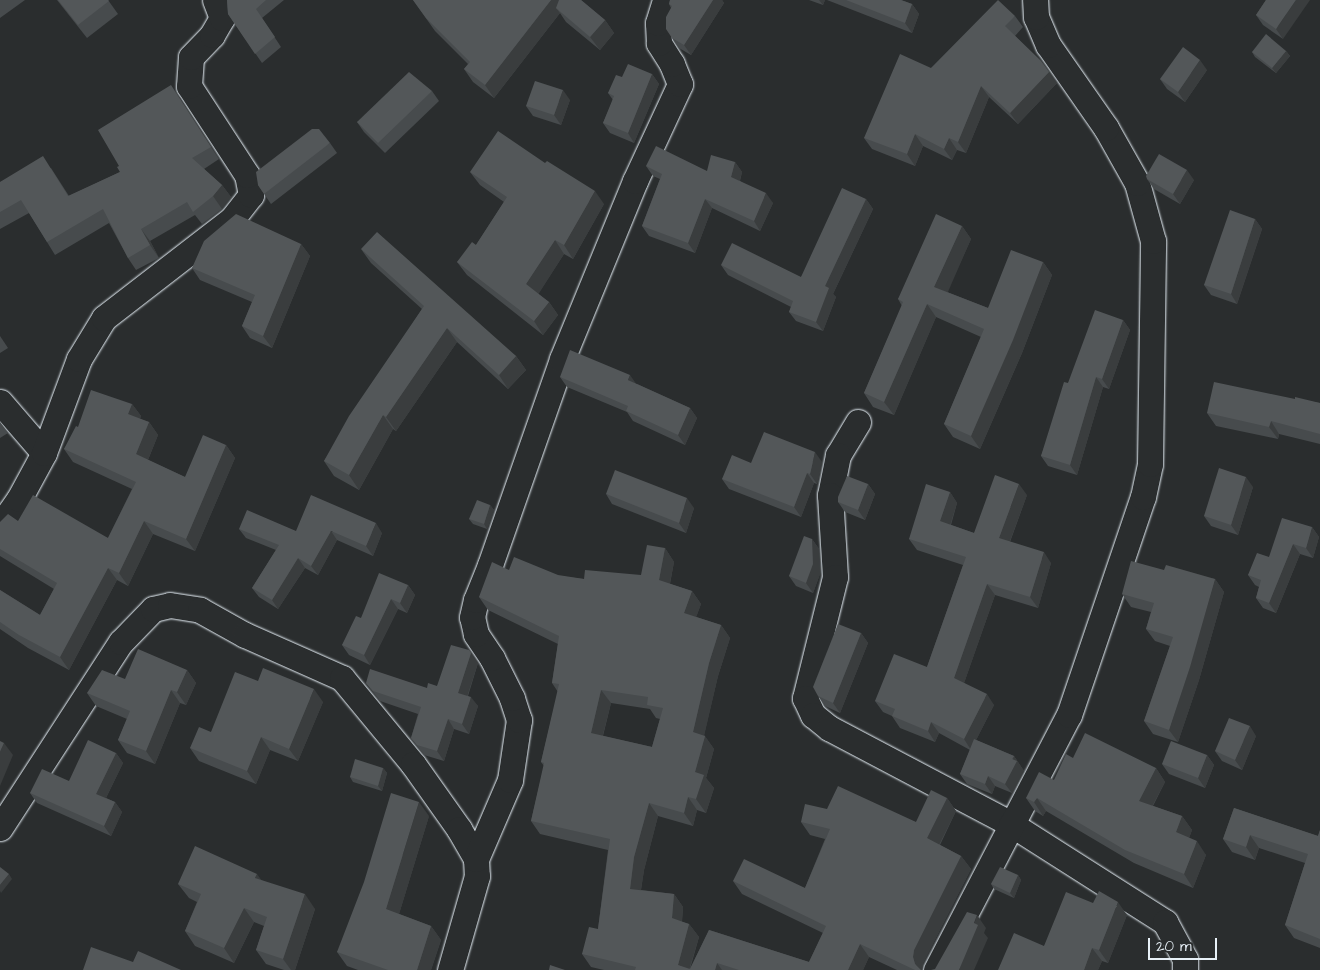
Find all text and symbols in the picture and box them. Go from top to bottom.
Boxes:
scale bar [1150,928,1219,960]
text: 20 m [1156,936,1192,957]

